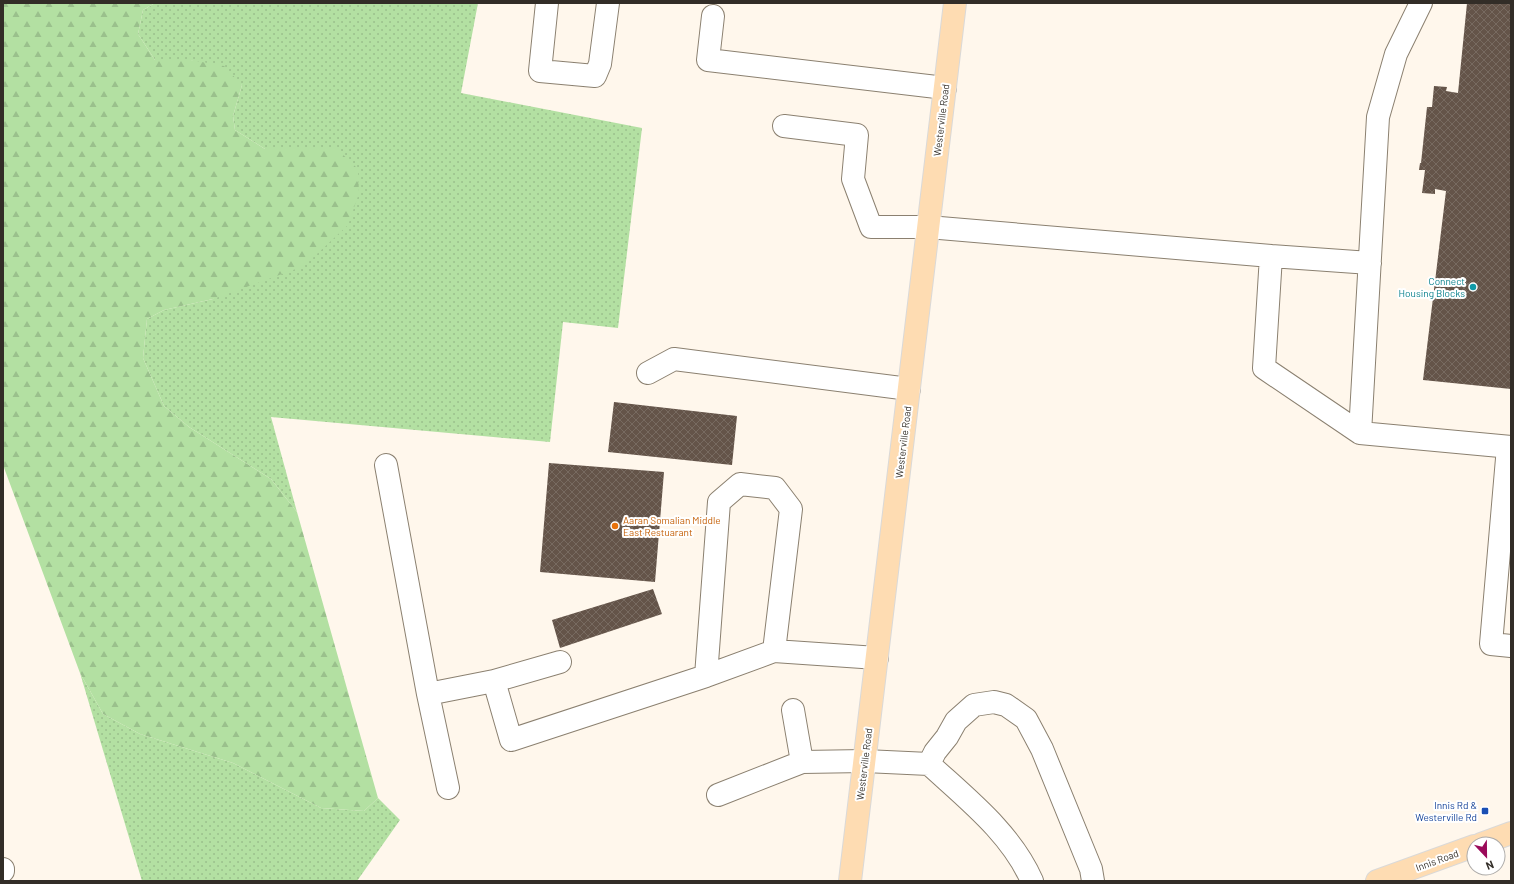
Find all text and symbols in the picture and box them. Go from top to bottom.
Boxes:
street label: Westerville Road [931,83,951,157]
place label: Connect Housing Blocks [1399,275,1465,299]
marker: Connect Housing Blocks [1468,282,1478,292]
street label: Westerville Road [893,405,913,479]
place label: Aaran Somalian Middle East Restuarant [623,514,721,538]
marker: Aaran Somalian Middle East Restuarant [610,521,620,531]
street label: Westerville Road [854,727,874,801]
place label: Innis Rd & Westerville Rd [1415,799,1477,823]
marker: Innis Rd & Westerville Rd [1480,806,1490,816]
north arrow [1466,836,1506,876]
street label: Innis Road [1414,847,1460,873]
text: N [1484,858,1496,873]

